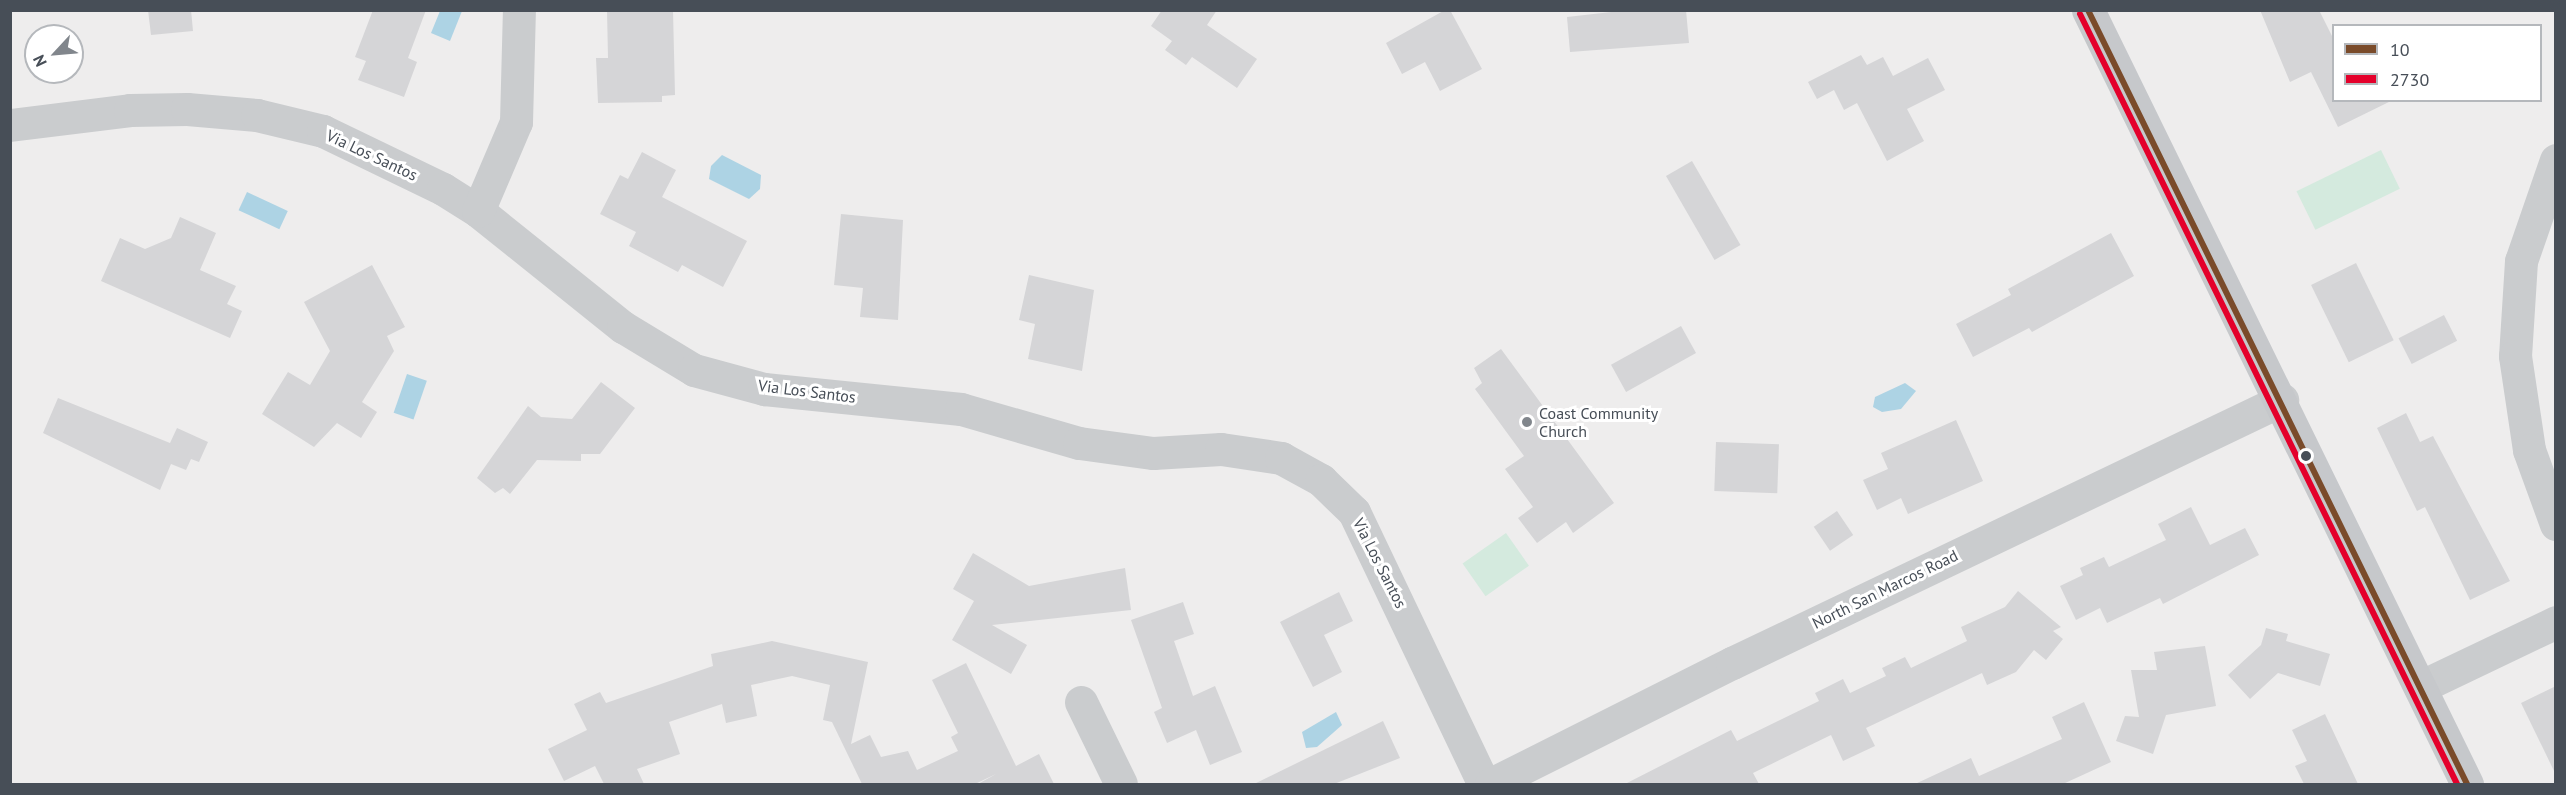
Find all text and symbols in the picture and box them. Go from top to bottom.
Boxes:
north arrow [24,24,84,84]
legend [2332,24,2542,102]
text: 10 [2390,38,2410,61]
text: N [28,52,51,70]
text: 2730 [2390,68,2429,91]
street label: Via Los Santos [323,126,421,184]
street label: Via Los Santos [757,375,857,407]
place label: Coast Community Church [1539,403,1658,441]
marker: Coast Community Church [1520,415,1534,429]
unlabelled marker [2300,450,2312,462]
street label: Via Los Santos [1349,515,1411,611]
street label: North San Marcos Road [1809,545,1961,633]

